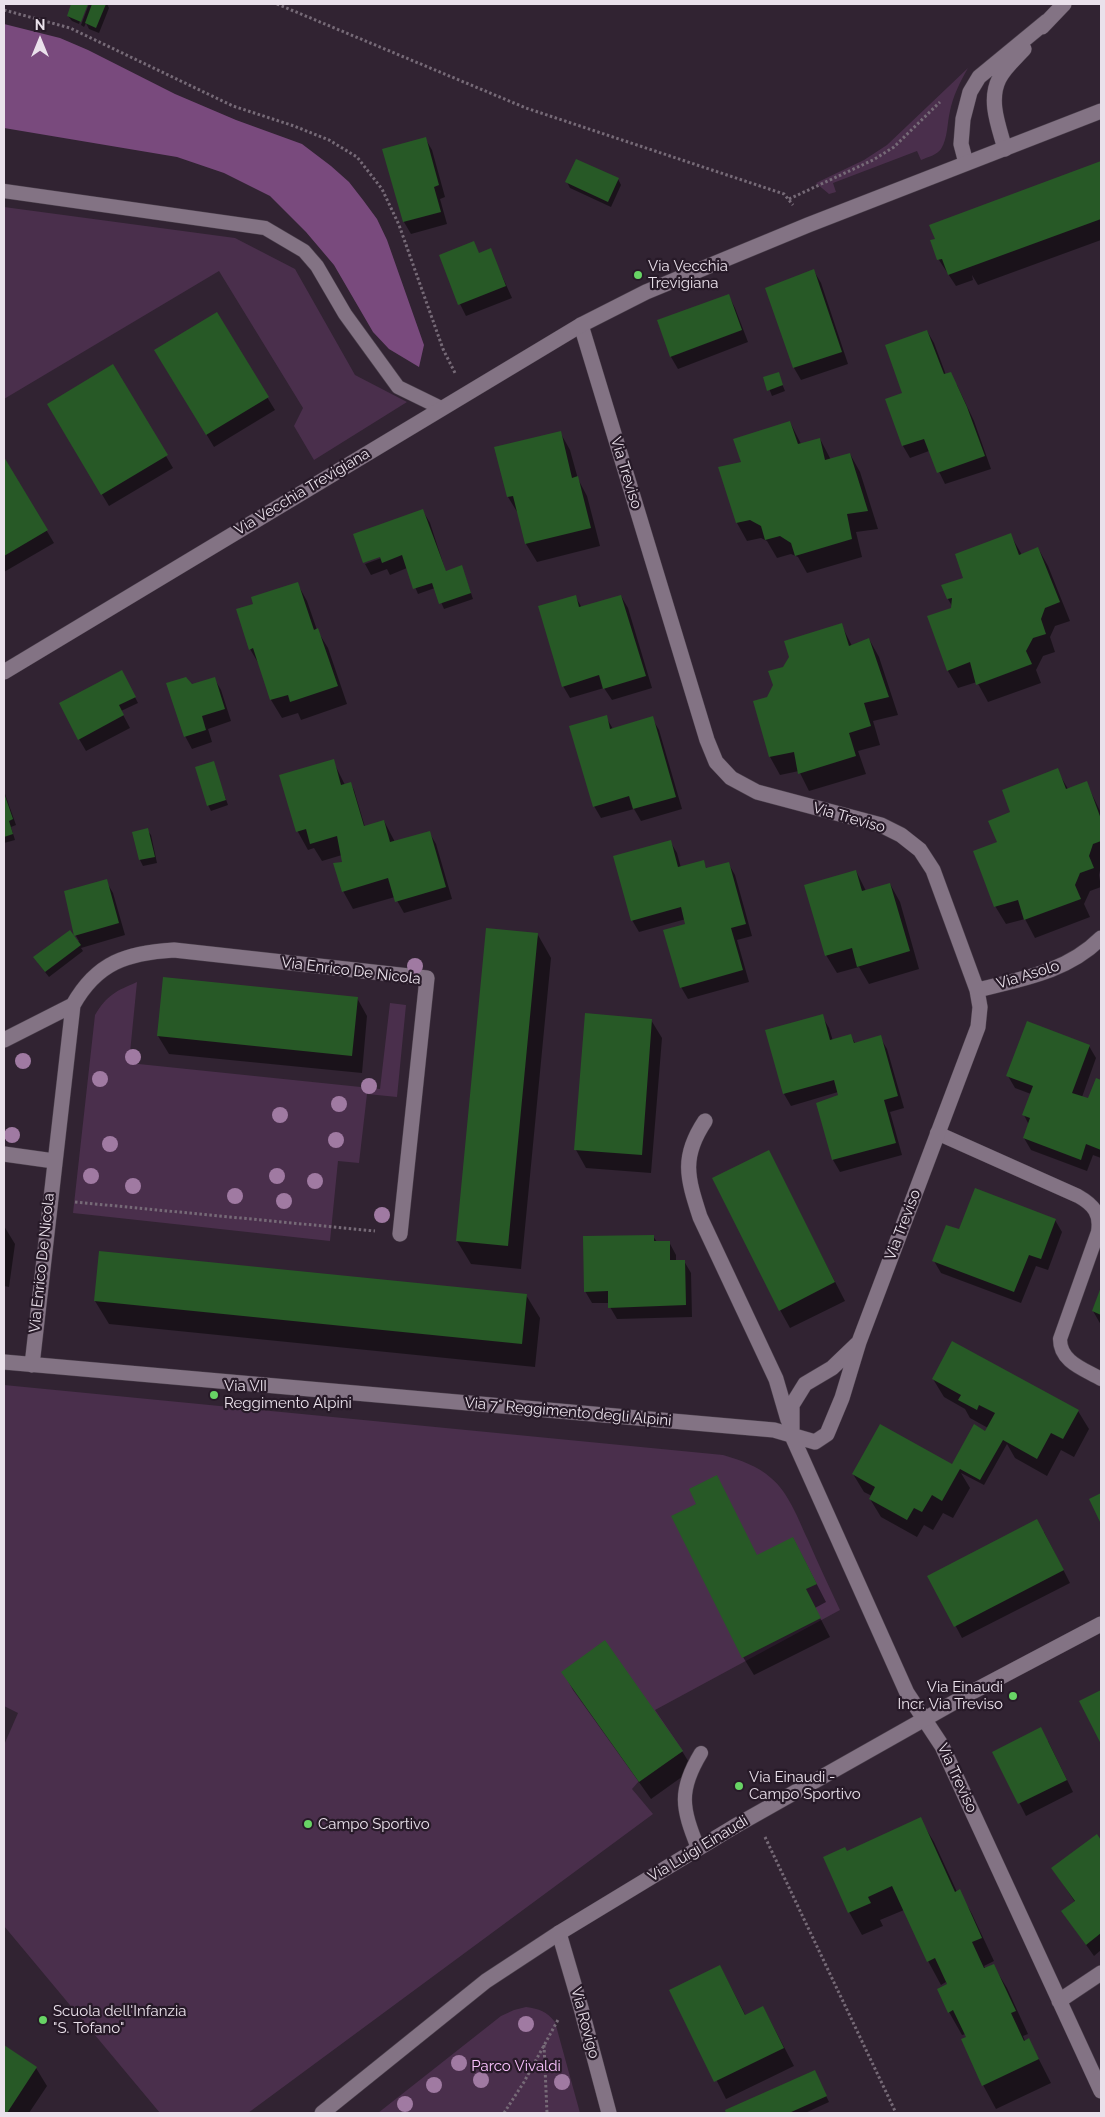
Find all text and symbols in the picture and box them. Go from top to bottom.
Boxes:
north arrow [15,15,65,65]
text: N [35,17,45,33]
place label: Via Vecchia Trevigiana [648,257,728,292]
marker: Via Vecchia Trevigiana [632,269,644,281]
street label: Via Treviso [607,435,645,511]
street label: Via Vecchia Trevigiana [231,445,373,539]
street label: Via Treviso [811,799,887,837]
street label: Via Enrico De Nicola [280,954,422,988]
street label: Via Asolo [994,957,1062,993]
street label: Via Treviso [881,1187,925,1263]
street label: Via Enrico De Nicola [26,1192,58,1334]
place label: Via VII Reggimento Alpini [224,1377,352,1412]
marker: Via VII Reggimento Alpini [208,1389,220,1401]
street label: Via 7° Reggimento degli Alpini [464,1394,672,1430]
place label: Via Einaudi Incr. Via Treviso [898,1678,1003,1713]
marker: Via Einaudi Incr. Via Treviso [1007,1690,1019,1702]
street label: Via Treviso [933,1741,981,1815]
place label: Via Einaudi - Campo Sportivo [749,1768,861,1803]
marker: Via Einaudi - Campo Sportivo [733,1780,745,1792]
street label: Via Luigi Einaudi [645,1812,751,1886]
place label: Campo Sportivo [318,1815,430,1833]
marker: Campo Sportivo [302,1818,314,1830]
street label: Via Rovigo [567,1985,603,2061]
place label: Scuola dell'Infanzia "S. Tofano" [53,2002,186,2037]
marker: Scuola dell'Infanzia "S. Tofano" [37,2014,49,2026]
park label: Parco Vivaldi [471,2057,561,2075]

